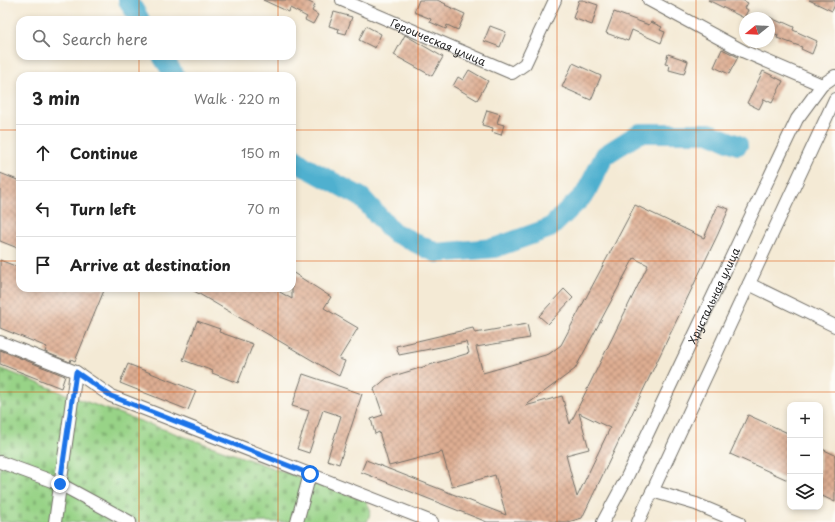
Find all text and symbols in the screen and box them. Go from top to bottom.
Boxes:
north arrow [739,12,775,48]
street label: Героическая улица [388,13,489,69]
search box [16,16,296,60]
icon: search [30,27,52,49]
text: Search here [62,27,148,50]
text: 3 min [32,85,80,111]
text: Walk · 220 m [194,89,280,108]
text: Continue [70,141,138,164]
icon: ahead [32,142,54,164]
text: 150 m [241,143,280,162]
text: Turn left [70,197,136,220]
icon: left [32,198,54,220]
text: 70 m [247,199,280,218]
street label: Хрустальная улица [683,244,743,347]
text: Arrive at destination [70,253,231,276]
icon: arrive [32,254,54,276]
map controls [787,402,823,510]
button: + [787,402,823,438]
button: − [787,438,823,474]
route start [301,465,319,483]
button: layers [787,474,823,510]
route end [51,475,69,493]

